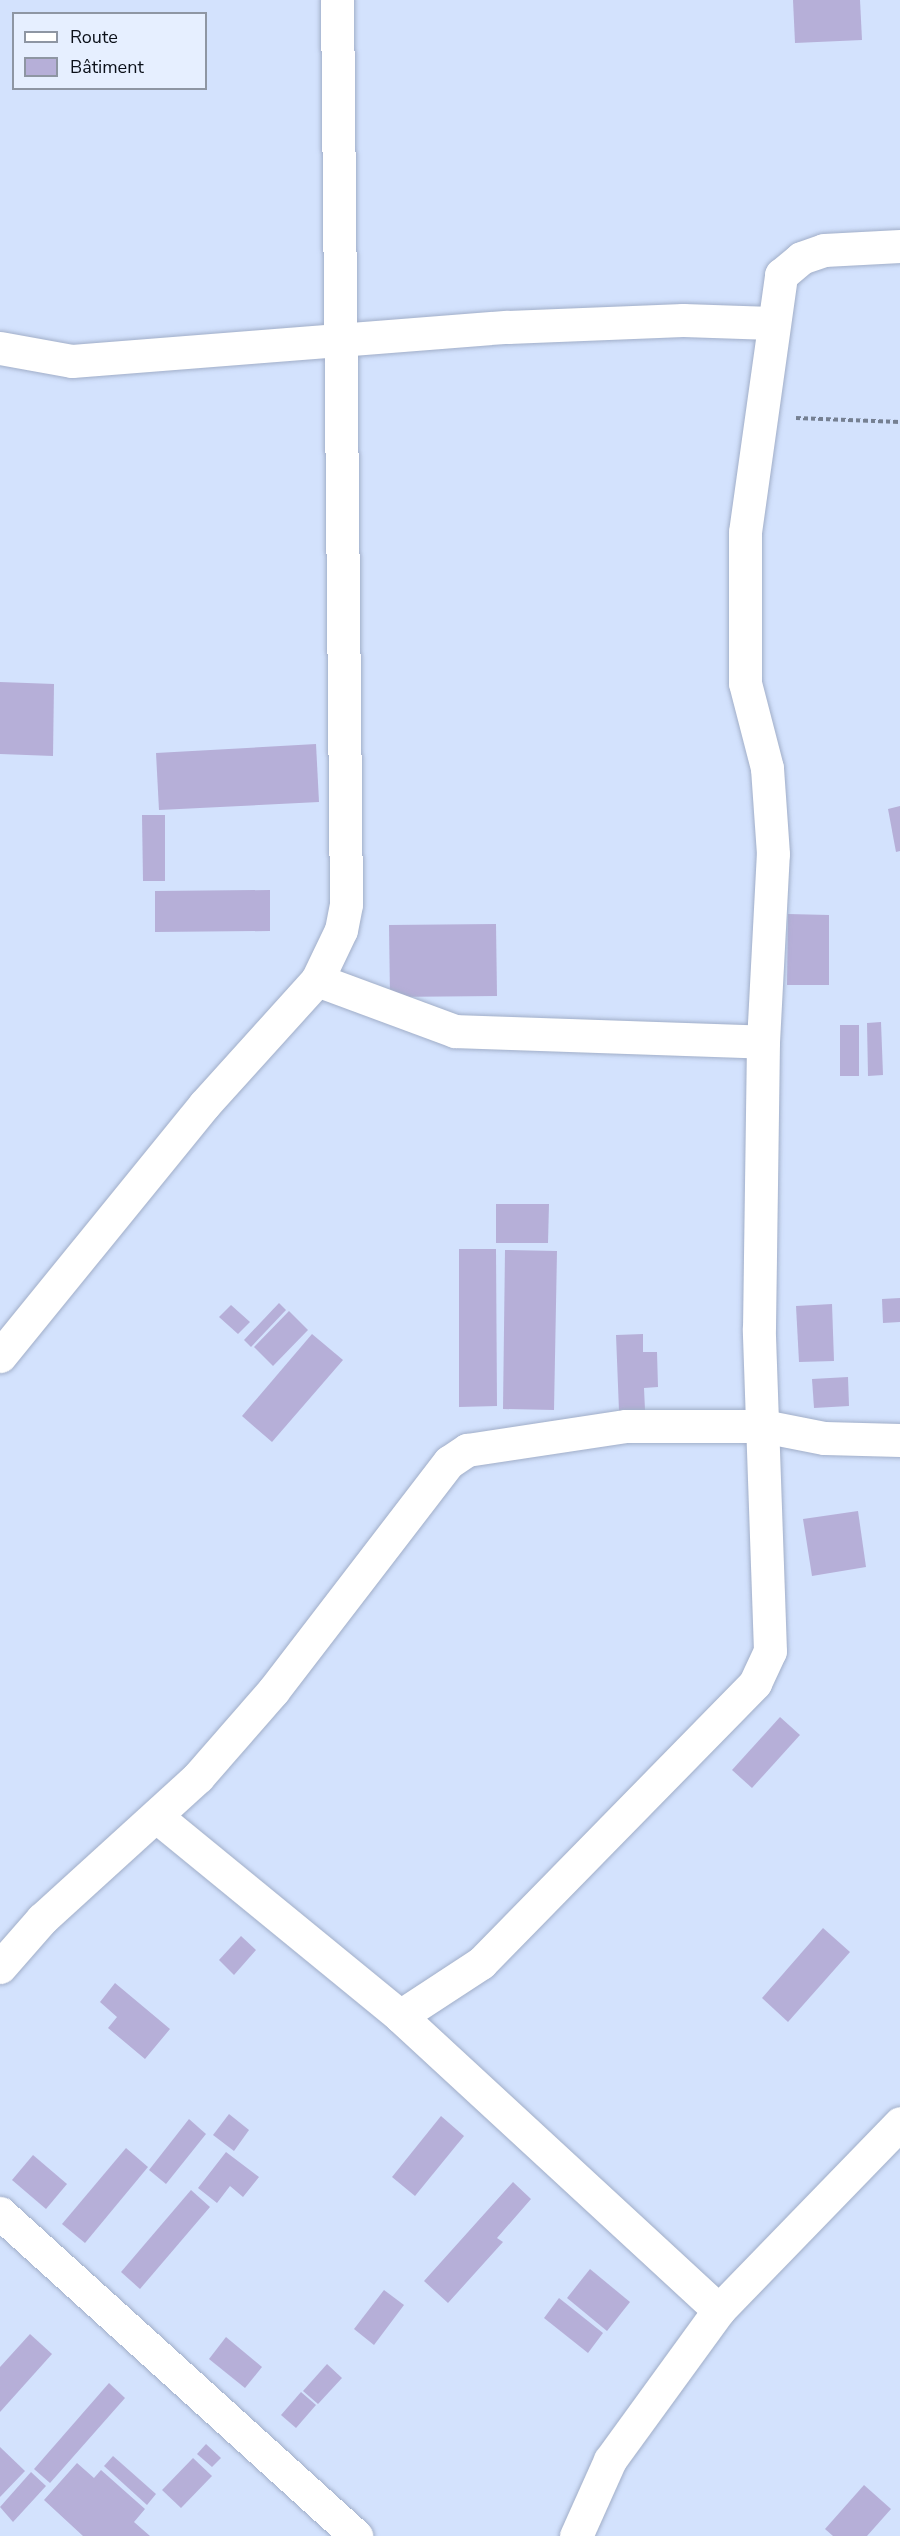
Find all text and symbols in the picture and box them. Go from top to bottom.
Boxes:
legend [12,12,207,90]
text: Route [70,25,118,49]
text: Bâtiment [70,55,144,79]

